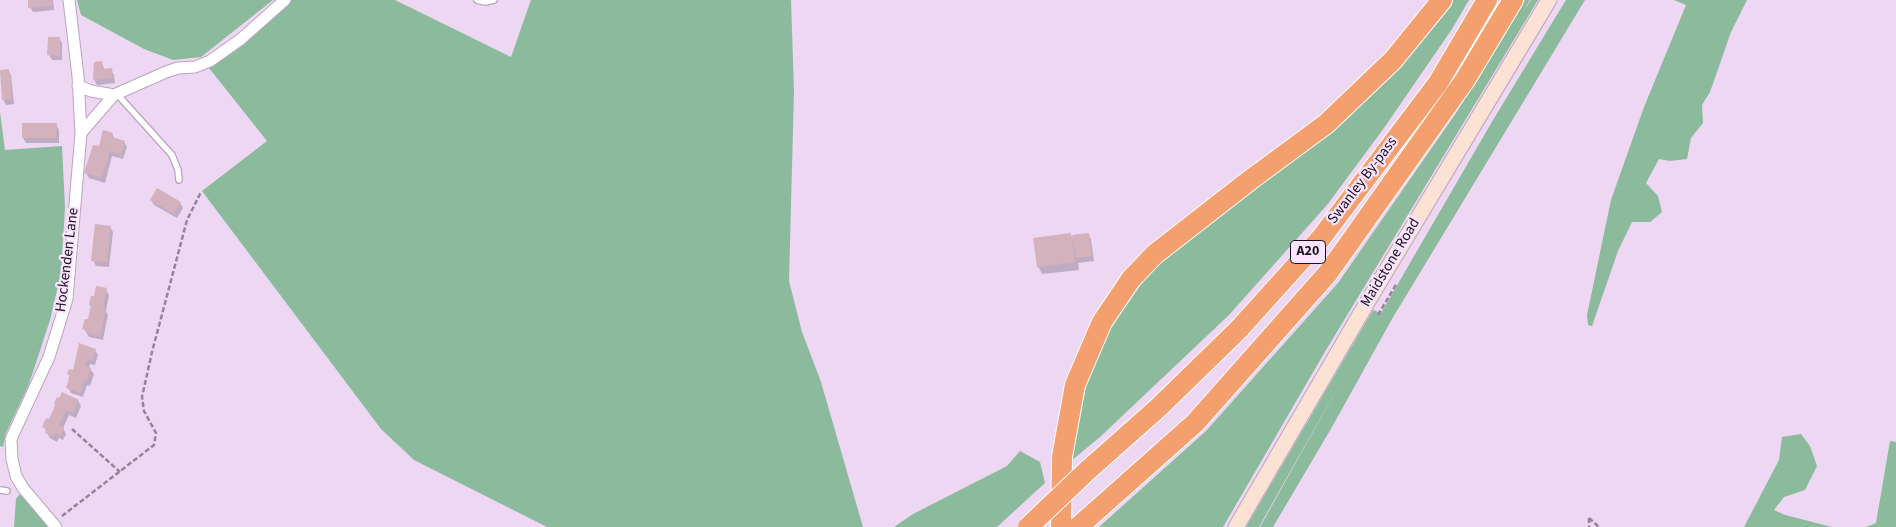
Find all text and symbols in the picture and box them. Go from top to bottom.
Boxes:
street label: Swanley By-pass [1324,134,1402,228]
street label: Hockenden Lane [53,207,83,313]
street label: Maidstone Road [1357,215,1425,311]
road number: A20 [1290,240,1326,264]

